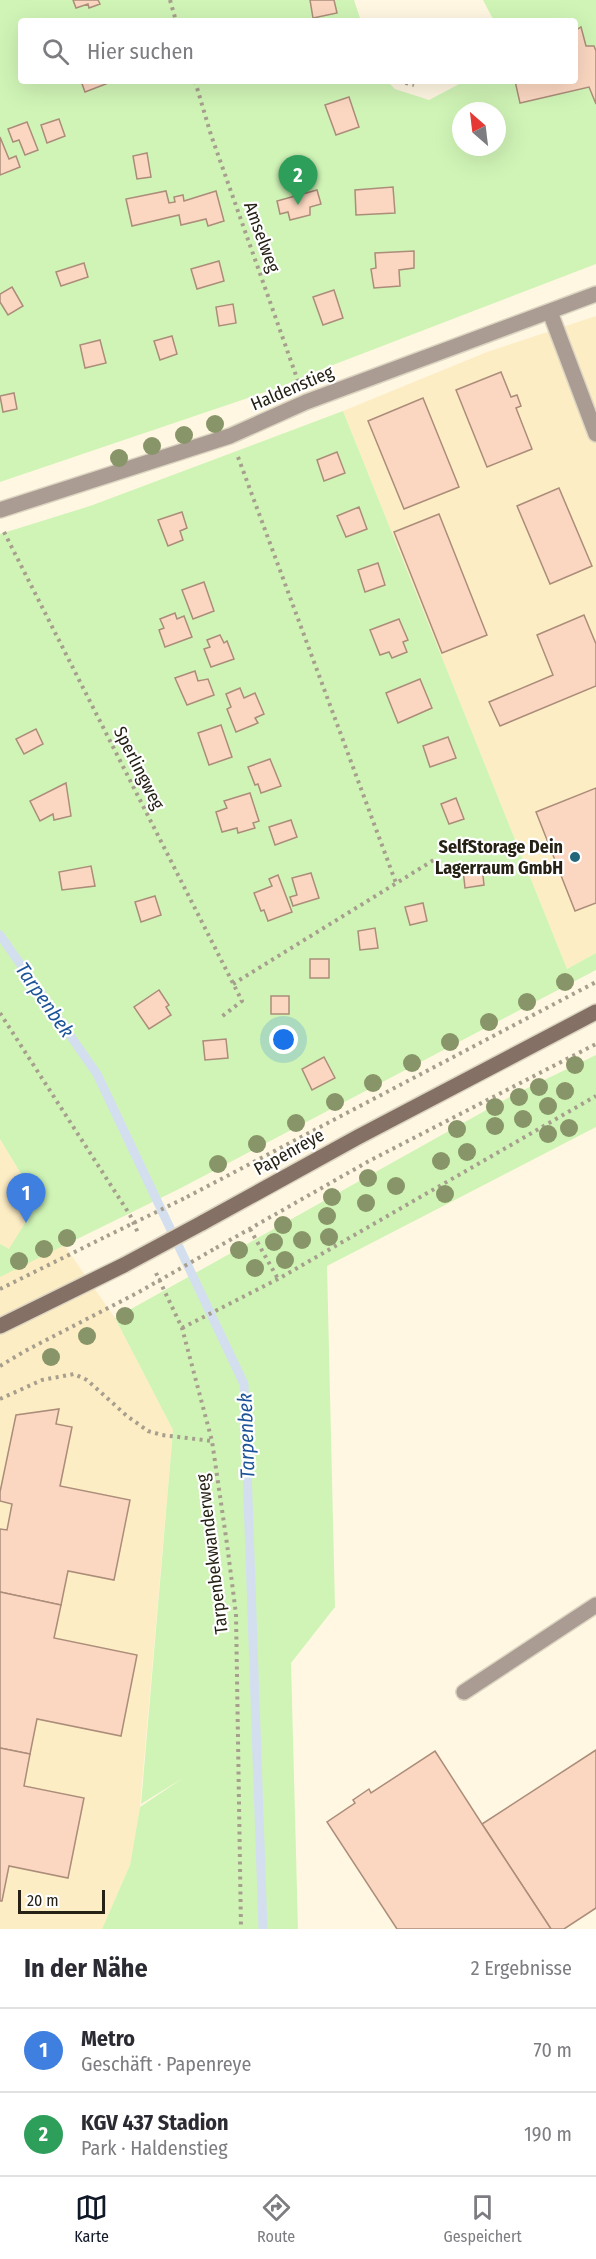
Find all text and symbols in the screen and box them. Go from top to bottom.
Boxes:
search box [18,18,578,84]
icon: search [39,35,72,68]
text: Hier suchen [87,38,194,65]
north arrow [452,102,506,156]
pin: 2 [278,156,318,205]
street label: Amselweg [239,199,285,276]
street label: Haldenstieg [247,361,337,415]
street label: Sperlingweg [109,723,169,814]
place label: SelfStorage Dein Lagerraum GmbH [435,836,563,879]
marker: SelfStorage Dein Lagerraum GmbH [568,850,582,864]
water label: Tarpenbek [11,958,80,1042]
your location [269,1025,298,1054]
street label: Papenreye [250,1124,328,1180]
pin: 1 [6,1174,46,1223]
water label: Tarpenbek [233,1393,259,1479]
street label: Tarpenbekwanderweg [191,1472,233,1635]
scale bar [18,1887,105,1914]
text: 20 m [27,1891,58,1910]
text: In der Nähe [24,1953,148,1984]
text: 2 Ergebnisse [471,1956,572,1980]
text: Metro [81,2025,135,2052]
text: 1 [39,2038,48,2062]
text: 70 m [534,2038,572,2062]
text: Geschäft · Papenreye [81,2052,251,2076]
text: KGV 437 Stadion [81,2109,229,2136]
text: 2 [39,2122,48,2146]
text: 190 m [524,2122,572,2146]
text: Park · Haldenstieg [81,2136,228,2160]
tab: Karte [74,2191,109,2246]
tab: Route [257,2191,295,2246]
tab: Gespeichert [443,2191,522,2246]

